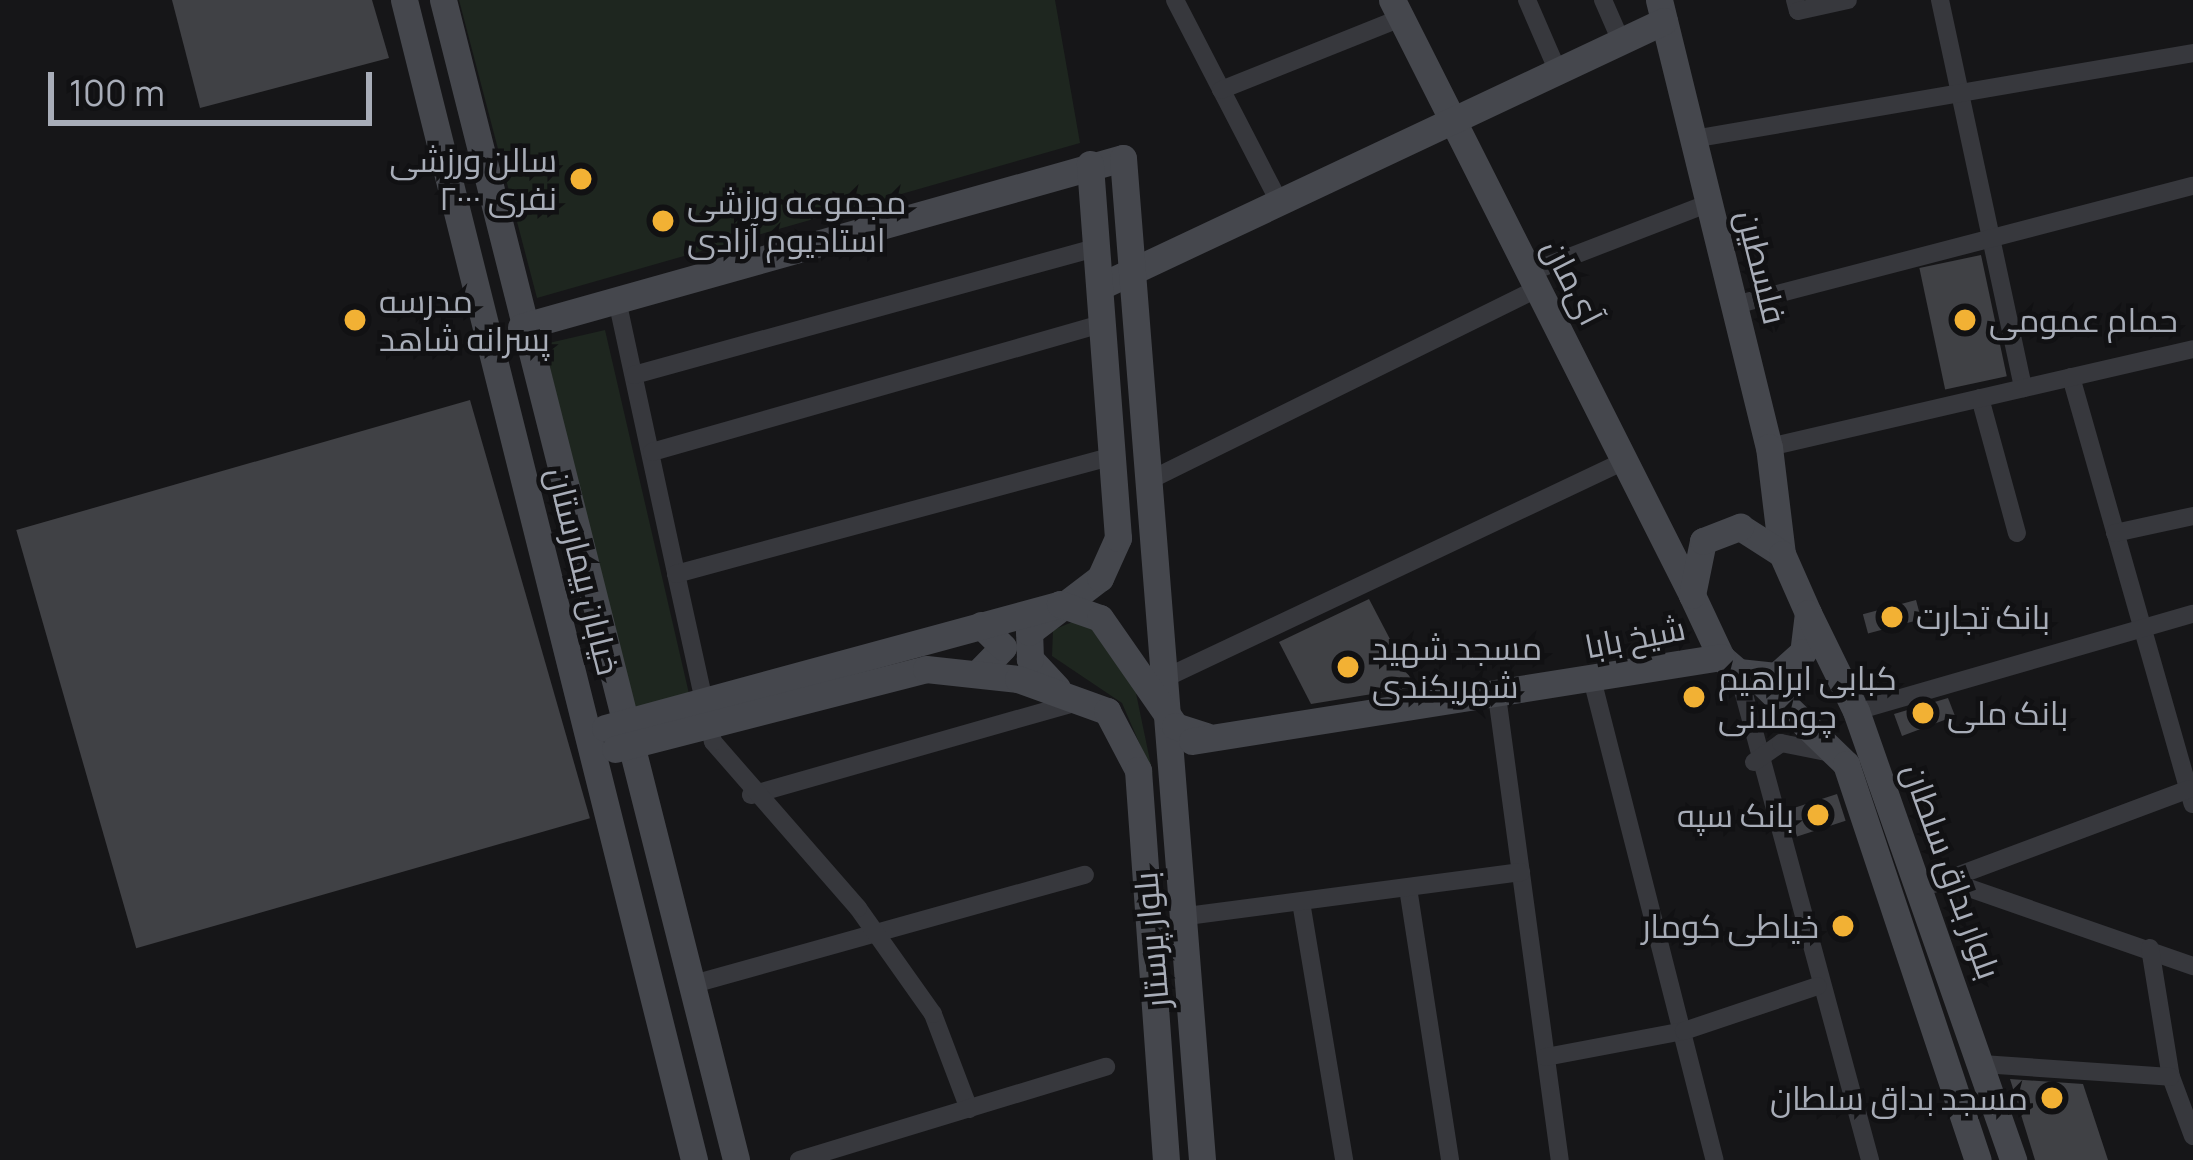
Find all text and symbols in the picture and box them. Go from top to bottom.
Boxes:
scale bar [54,48,378,122]
text: 100 m [69,68,165,117]
place label: سالن ورزشی ۲۰۰۰ نفری [389,140,557,218]
marker: سالن ورزشی ۲۰۰۰ نفری [568,166,594,192]
place label: مجموعه ورزشی استادیوم آزادی [687,182,906,260]
street label: فلسطین [1729,206,1795,328]
marker: مجموعه ورزشی استادیوم آزادی [650,208,676,234]
street label: آی‌مان [1535,232,1611,332]
place label: مدرسه پسرانه شاهد [379,281,550,359]
place label: حمام عمومی [1989,300,2178,340]
marker: مدرسه پسرانه شاهد [342,307,368,333]
marker: حمام عمومی [1952,307,1978,333]
street label: خیابان بیمارستان [539,463,629,679]
place label: بانک تجارت [1916,597,2050,637]
marker: بانک تجارت [1879,604,1905,630]
street label: شیخ بابا [1581,608,1689,666]
place label: مسجد شهید شهریکندی [1372,628,1542,706]
marker: مسجد شهید شهریکندی [1335,654,1361,680]
place label: کبابی ابراهیم چوملانی [1718,658,1897,736]
marker: کبابی ابراهیم چوملانی [1681,684,1707,710]
place label: بانک ملی [1947,693,2068,733]
marker: بانک ملی [1910,700,1936,726]
street label: بلوار بداق سلطان [1895,758,2009,984]
place label: بانک سپه [1677,795,1794,835]
marker: بانک سپه [1805,802,1831,828]
street label: بلوار پرستار [1125,870,1177,1010]
place label: خیاطی کومار [1642,906,1819,946]
marker: خیاطی کومار [1830,913,1856,939]
place label: مسجد بداق سلطان [1770,1078,2028,1118]
marker: مسجد بداق سلطان [2039,1085,2065,1111]

